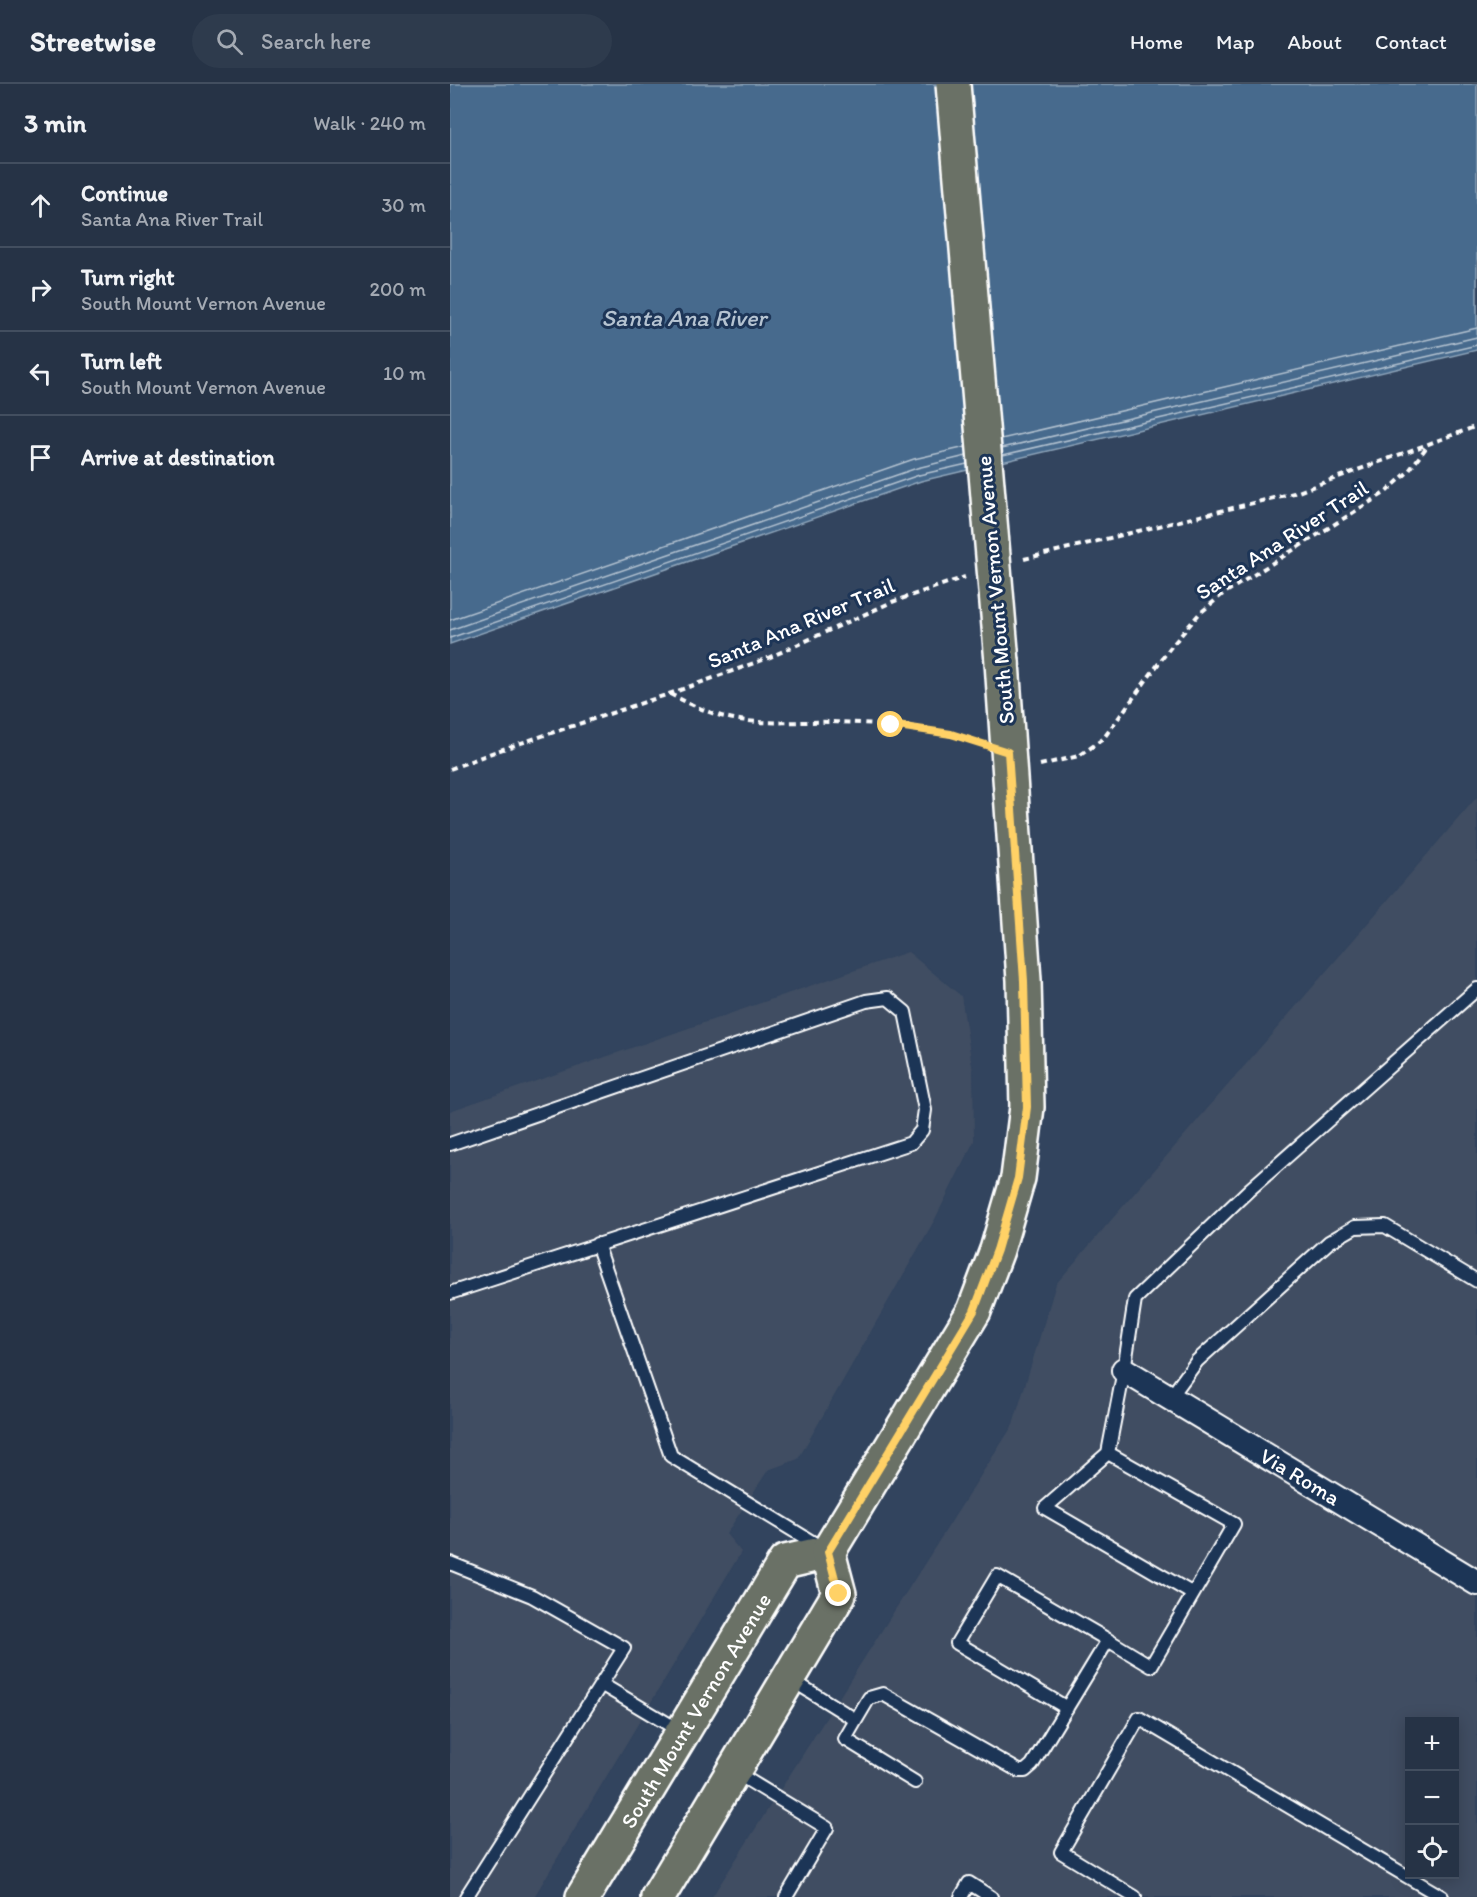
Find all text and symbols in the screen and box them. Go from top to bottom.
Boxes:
search box [192,14,612,68]
text: Streetwise [30,24,156,58]
icon: search [213,25,246,58]
text: Search here [261,28,371,55]
text: Home [1130,29,1183,54]
text: Map [1216,29,1255,54]
text: About [1288,29,1342,54]
text: Contact [1375,29,1447,54]
text: 3 min [24,107,86,139]
text: Walk · 240 m [313,111,426,135]
text: Continue [81,180,168,207]
icon: ahead [24,189,57,222]
text: 30 m [381,193,426,217]
text: Santa Ana River Trail [81,207,263,231]
text: Turn right [81,264,175,291]
icon: right [24,273,57,306]
text: 200 m [370,277,426,301]
text: South Mount Vernon Avenue [81,291,326,315]
water label: Santa Ana River [602,303,769,332]
text: Turn left [81,348,162,375]
icon: left [24,357,57,390]
text: 10 m [383,361,426,385]
text: South Mount Vernon Avenue [81,375,326,399]
icon: arrive [24,441,57,474]
text: Arrive at destination [81,444,275,471]
street label: South Mount Vernon Avenue [970,455,1020,725]
street label: Santa Ana River Trail [1191,474,1373,606]
street label: Santa Ana River Trail [704,571,898,675]
route start [877,711,903,737]
street label: Via Roma [1255,1442,1346,1511]
route end [825,1580,851,1606]
street label: South Mount Vernon Avenue [614,1588,777,1833]
map controls [1405,1717,1459,1879]
button: + [1405,1717,1459,1771]
button: − [1405,1771,1459,1825]
button: locate [1405,1825,1459,1879]

